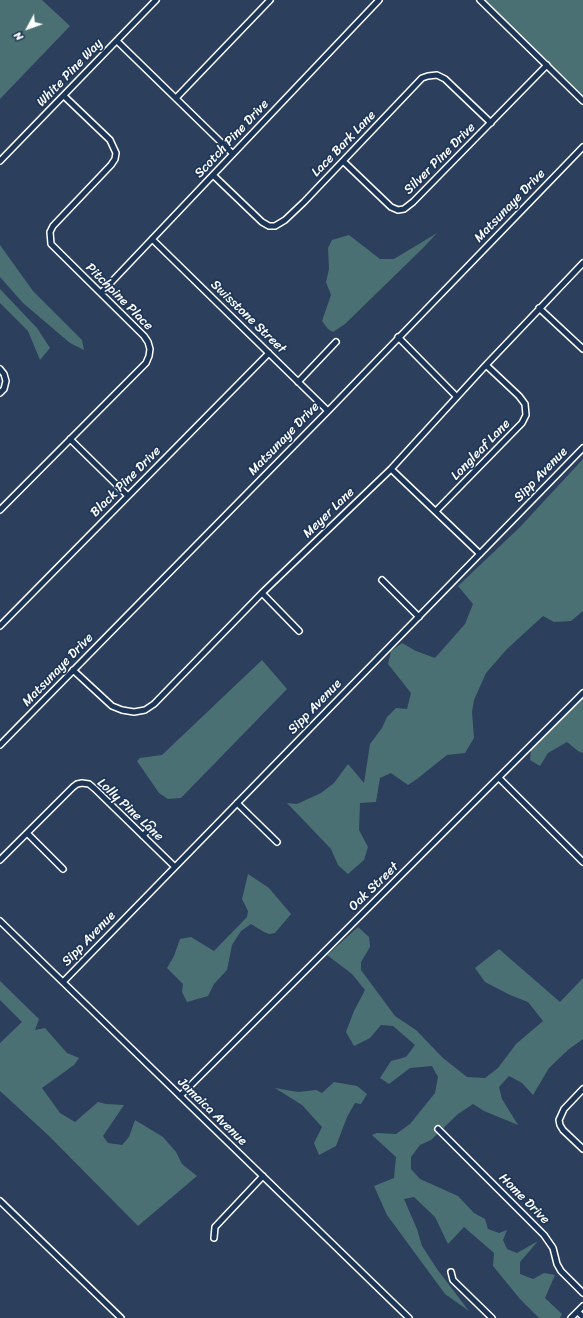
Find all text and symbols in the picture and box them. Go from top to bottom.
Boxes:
north arrow [8,8,48,48]
text: N [9,27,28,45]
street label: White Pine Way [34,36,106,110]
street label: Scotch Pine Drive [192,97,272,181]
street label: Lace Bark Lane [309,108,379,180]
street label: Silver Pine Drive [401,120,479,198]
street label: Matsunaye Drive [471,166,549,246]
street label: Pitchpine Place [82,260,156,334]
street label: Swisstone Street [207,277,289,357]
street label: Matsunaye Drive [245,399,323,479]
street label: Longleaf Lane [448,416,514,484]
street label: Black Pine Drive [88,444,164,520]
street label: Sipp Avenue [511,444,571,506]
street label: Meyer Lane [300,485,358,541]
street label: Matsunaye Drive [19,630,97,710]
street label: Sipp Avenue [285,676,345,738]
street label: Lolly Pine Lane [94,775,166,845]
street label: Oak Street [346,860,402,914]
street label: Sipp Avenue [59,908,119,970]
street label: Jamaica Avenue [174,1075,250,1149]
street label: Home Drive [495,1170,553,1228]

